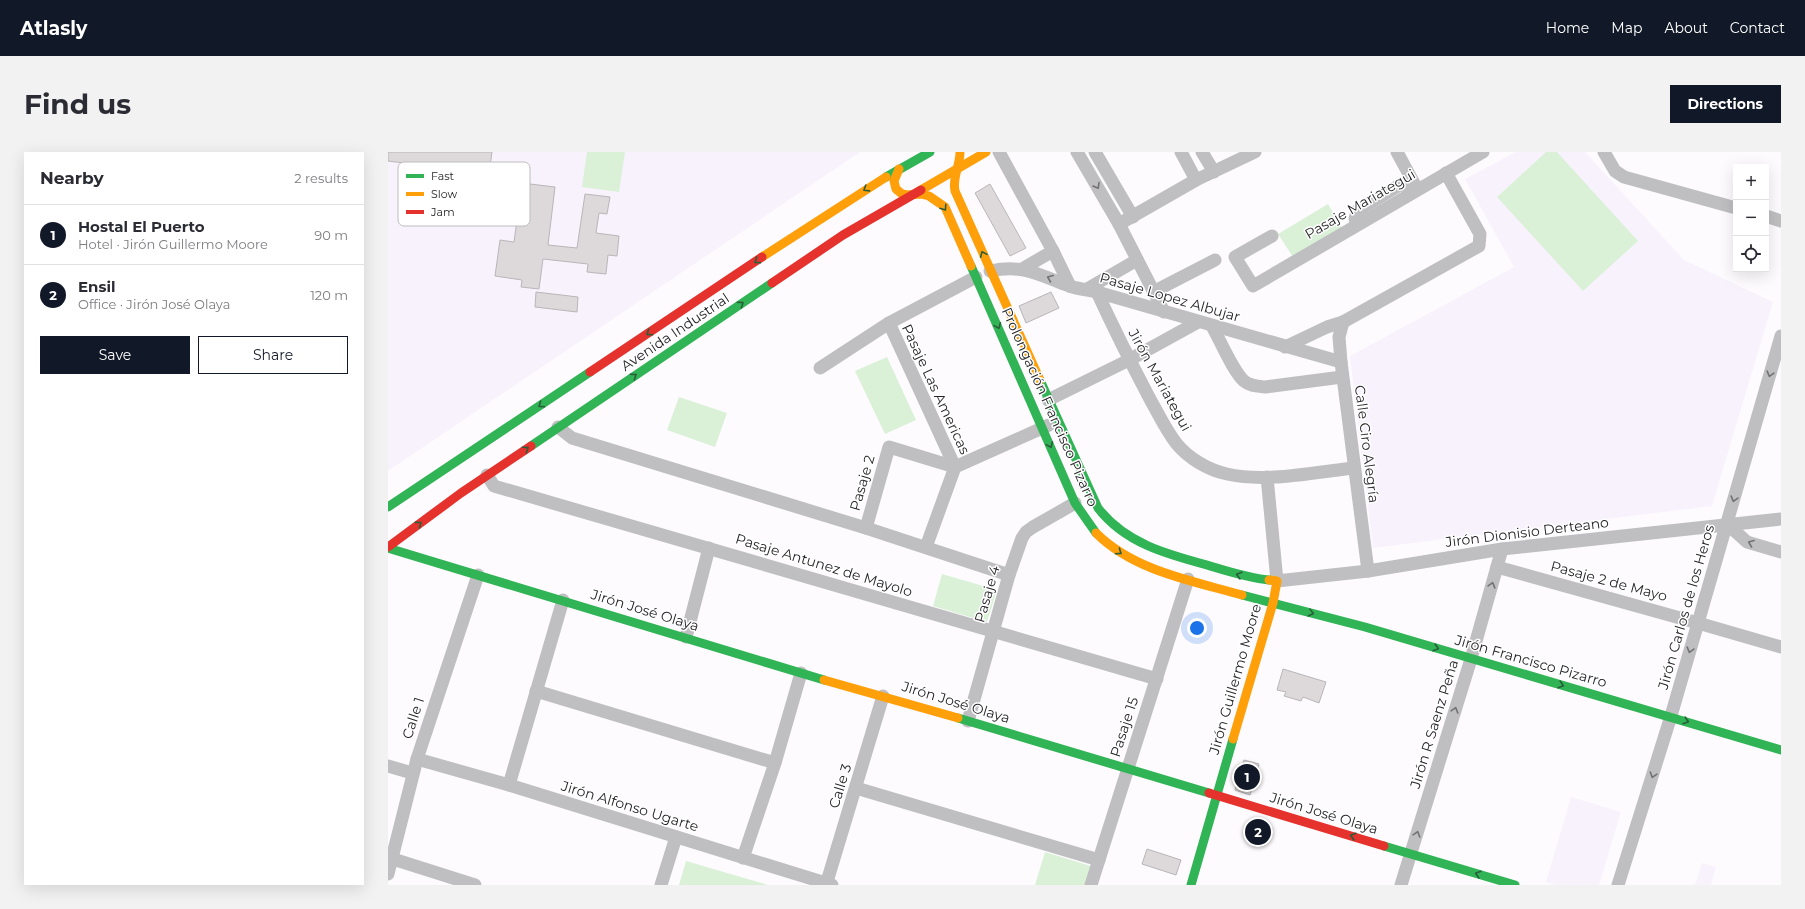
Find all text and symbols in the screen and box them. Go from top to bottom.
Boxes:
text: Atlasly [20,17,87,40]
text: Home [1546,19,1589,37]
text: Map [1611,19,1642,37]
text: About [1664,19,1708,37]
text: Contact [1730,19,1785,37]
button: Directions [1670,85,1781,123]
text: Find us [24,87,131,121]
legend [398,162,530,226]
map controls [1733,164,1769,272]
button: + [1733,164,1769,200]
street label: Pasaje Mariategui [1301,165,1419,243]
text: Nearby [40,168,104,188]
text: Fast [431,169,455,183]
text: 2 results [294,170,348,186]
one-way arrow [1092,182,1099,189]
one-way arrow [863,185,870,192]
text: Slow [431,187,457,201]
button: − [1733,200,1769,236]
one-way arrow [939,203,946,210]
text: Jam [430,205,455,219]
text: Hostal El Puerto [78,217,205,236]
text: 1 [50,227,56,243]
text: 90 m [314,227,348,243]
text: Hotel · Jirón Guillermo Moore [78,236,268,252]
button: locate [1733,236,1769,272]
one-way arrow [980,251,988,259]
one-way arrow [754,256,761,264]
street label: Pasaje Lopez Albujar [1098,268,1243,326]
one-way arrow [1047,274,1054,282]
text: Ensil [78,277,115,296]
text: 2 [49,287,57,303]
text: 120 m [310,287,348,303]
street label: Avenida Industrial [618,289,732,375]
text: Office · Jirón José Olaya [78,296,230,312]
one-way arrow [737,302,744,309]
street label: Prolongación Francisco Pizarro [998,305,1102,510]
street label: Pasaje Las Americas [898,321,974,457]
one-way arrow [993,322,1001,329]
street label: Jirón Mariategui [1124,325,1195,434]
one-way arrow [646,328,653,336]
button: Save [40,336,190,374]
button: Share [198,336,348,374]
one-way arrow [1766,370,1775,377]
one-way arrow [629,374,636,381]
street label: Calle Ciro Alegría [1351,384,1383,504]
one-way arrow [538,400,545,407]
one-way arrow [1045,441,1053,448]
one-way arrow [522,446,529,454]
street label: Pasaje 2 [845,453,879,513]
one-way arrow [1730,495,1739,502]
street label: Jirón Dionisio Derteano [1443,513,1610,551]
one-way arrow [415,521,422,528]
street label: Jirón Carlos de los Heros [1654,523,1718,692]
street label: Pasaje Antunez de Mayolo [733,529,915,601]
one-way arrow [1748,539,1755,547]
one-way arrow [1115,547,1122,555]
street label: Pasaje 2 de Mayo [1549,557,1669,605]
street label: Pasaje 4 [970,563,1004,625]
one-way arrow [1235,571,1242,579]
one-way arrow [1487,582,1495,589]
street label: Jirón José Olaya [588,585,701,635]
street label: Jirón Guillermo Moore [1205,602,1265,757]
one-way arrow [1307,608,1314,617]
your location [1187,618,1207,638]
street label: Jirón Francisco Pizarro [1452,630,1609,691]
one-way arrow [1432,644,1439,652]
one-way arrow [1686,647,1695,654]
street label: Jirón R Saenz Peña [1406,657,1462,791]
street label: Jirón José Olaya [899,677,1012,727]
one-way arrow [1557,680,1564,689]
street label: Calle 1 [398,695,428,741]
street label: Pasaje 15 [1106,695,1142,759]
one-way arrow [1450,707,1459,714]
one-way arrow [1682,716,1689,725]
street label: Calle 3 [825,761,855,810]
pin: 1 [1234,762,1260,792]
one-way arrow [1649,771,1658,778]
street label: Jirón Alfonso Ugarte [558,776,701,835]
street label: Jirón José Olaya [1267,788,1380,838]
pin: 2 [1245,817,1271,847]
one-way arrow [1412,831,1421,838]
one-way arrow [1350,832,1357,841]
one-way arrow [1475,870,1482,879]

